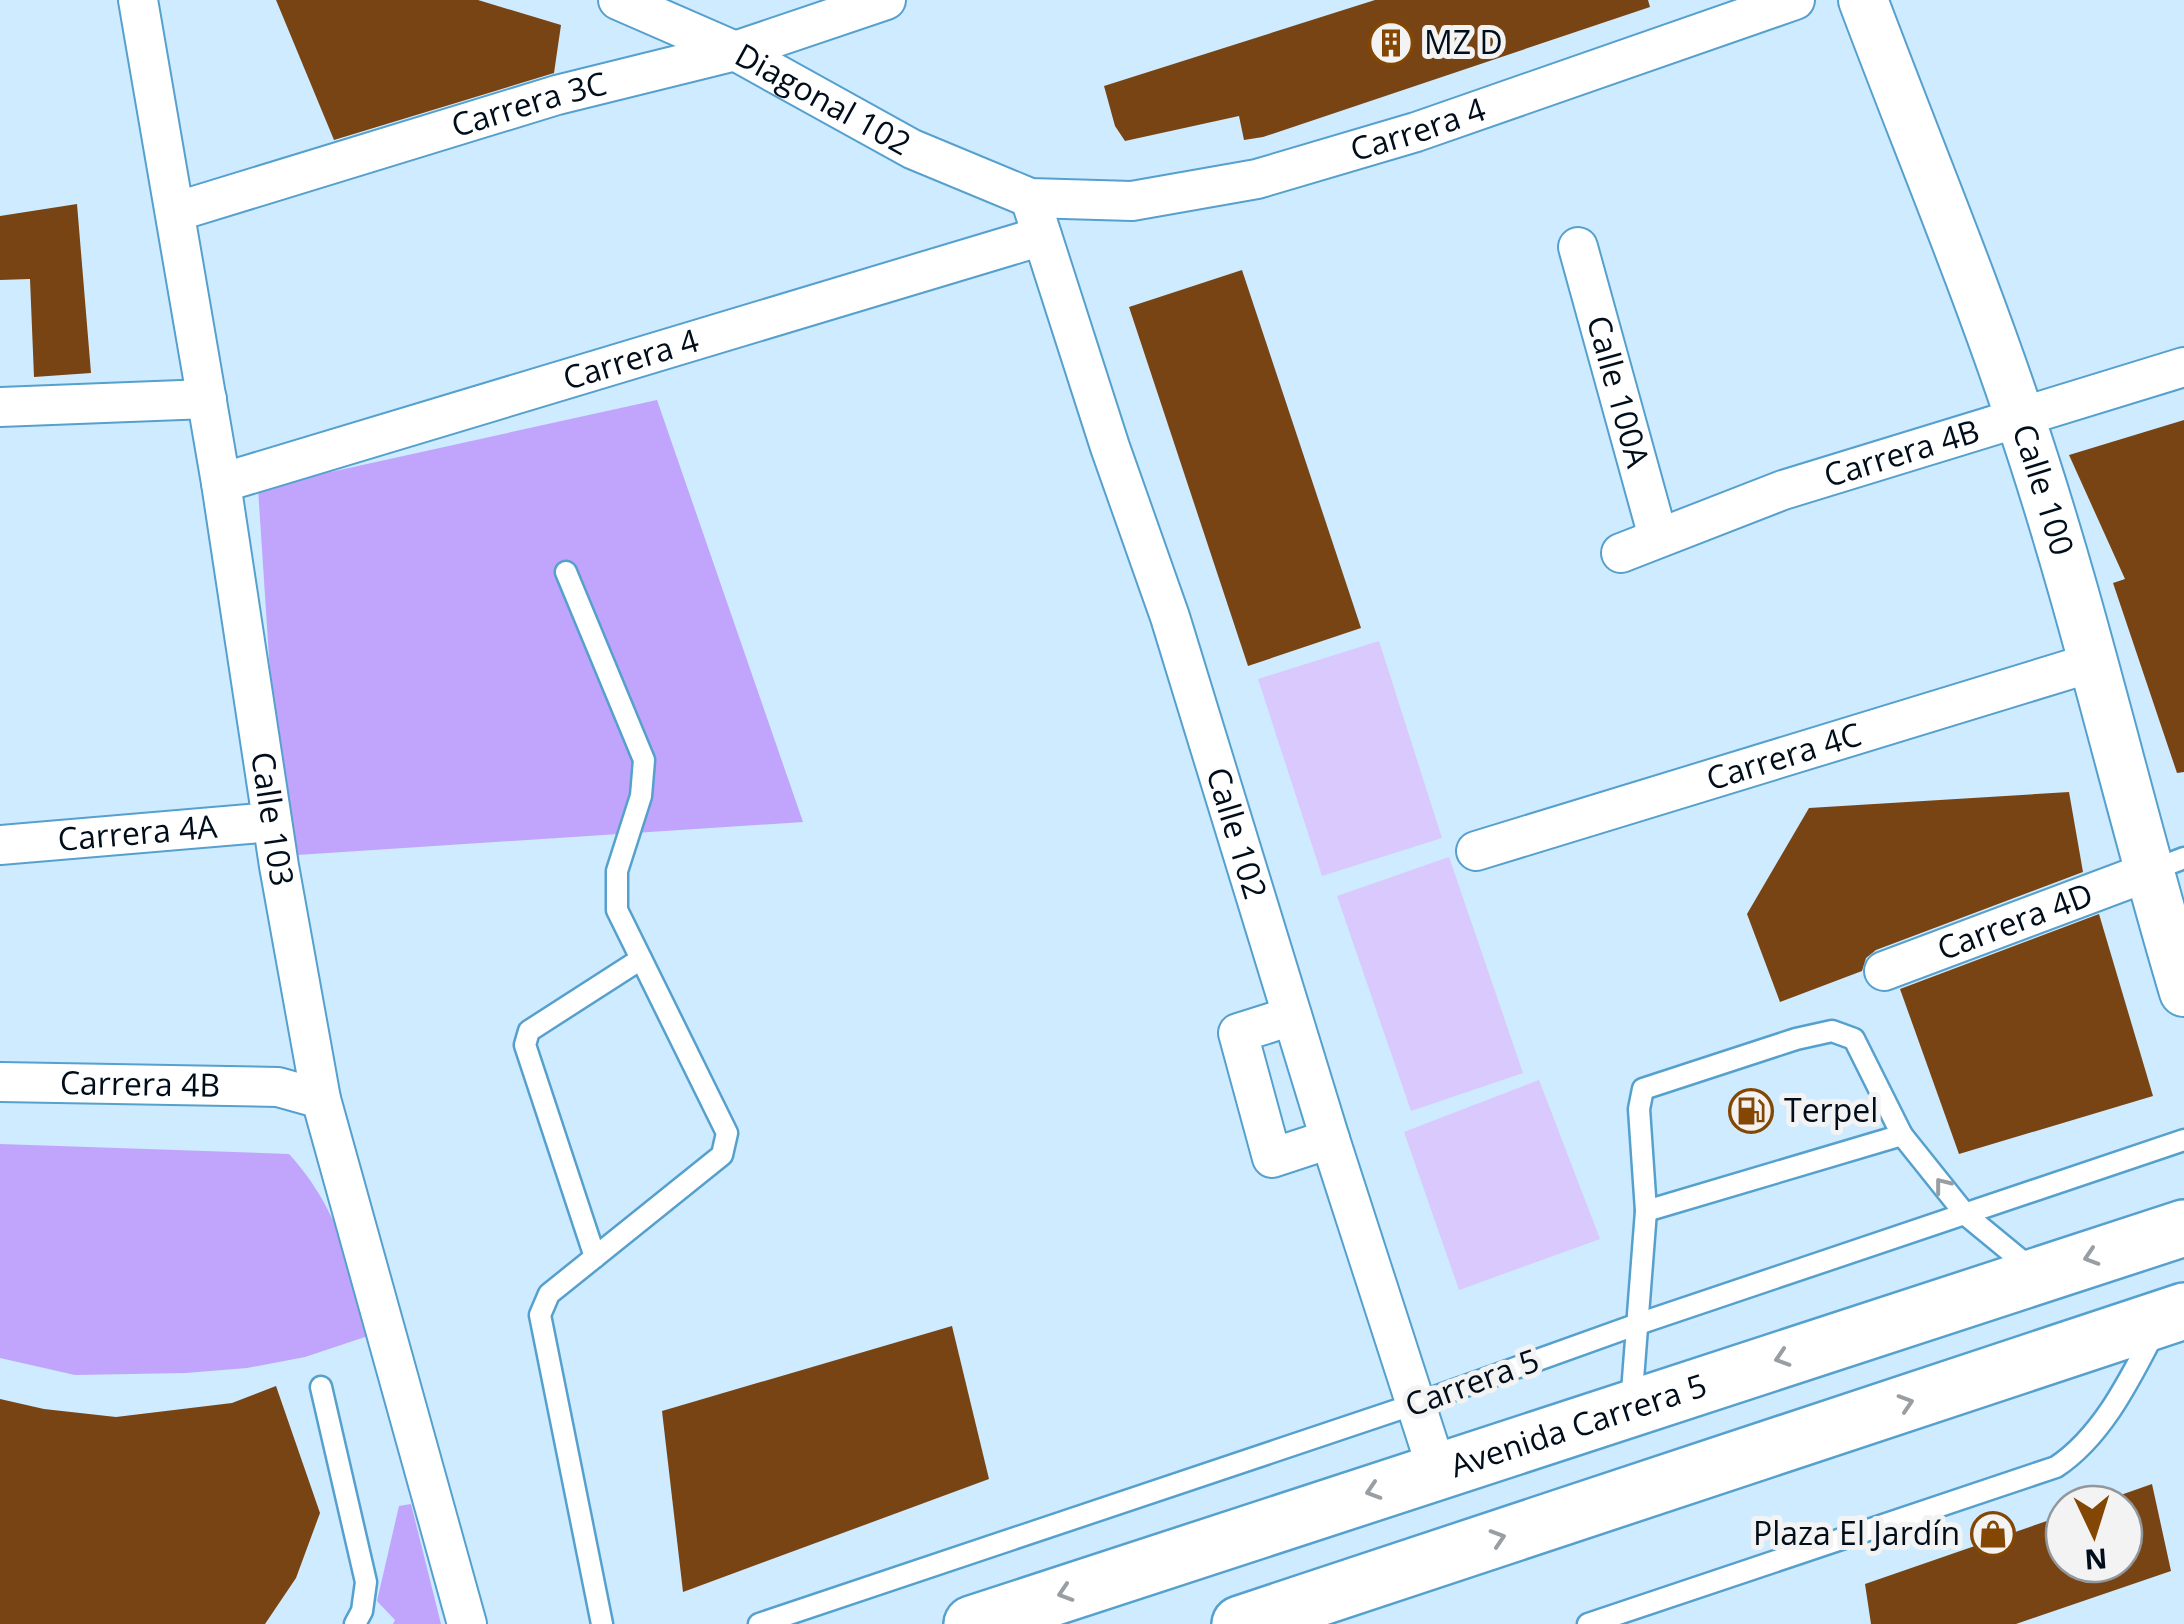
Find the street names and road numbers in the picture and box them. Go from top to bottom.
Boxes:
street label: Diagonal 102 [728,32,919,164]
street label: Carrera 3C [446,61,611,146]
street label: Carrera 4 [1345,87,1491,170]
street label: Calle 100A [1578,311,1661,473]
street label: Carrera 4 [557,318,703,399]
street label: Carrera 4B [1818,408,1984,496]
street label: Calle 100 [2004,418,2085,560]
street label: Carrera 4C [1701,711,1866,799]
street label: Calle 103 [242,749,305,889]
street label: Calle 102 [1197,762,1278,904]
street label: Carrera 4A [56,804,220,860]
street label: Carrera 4D [1931,872,2098,969]
street label: Carrera 4B [60,1060,220,1106]
street label: Carrera 5 [1399,1338,1544,1426]
street label: Avenida Carrera 5 [1444,1363,1712,1486]

